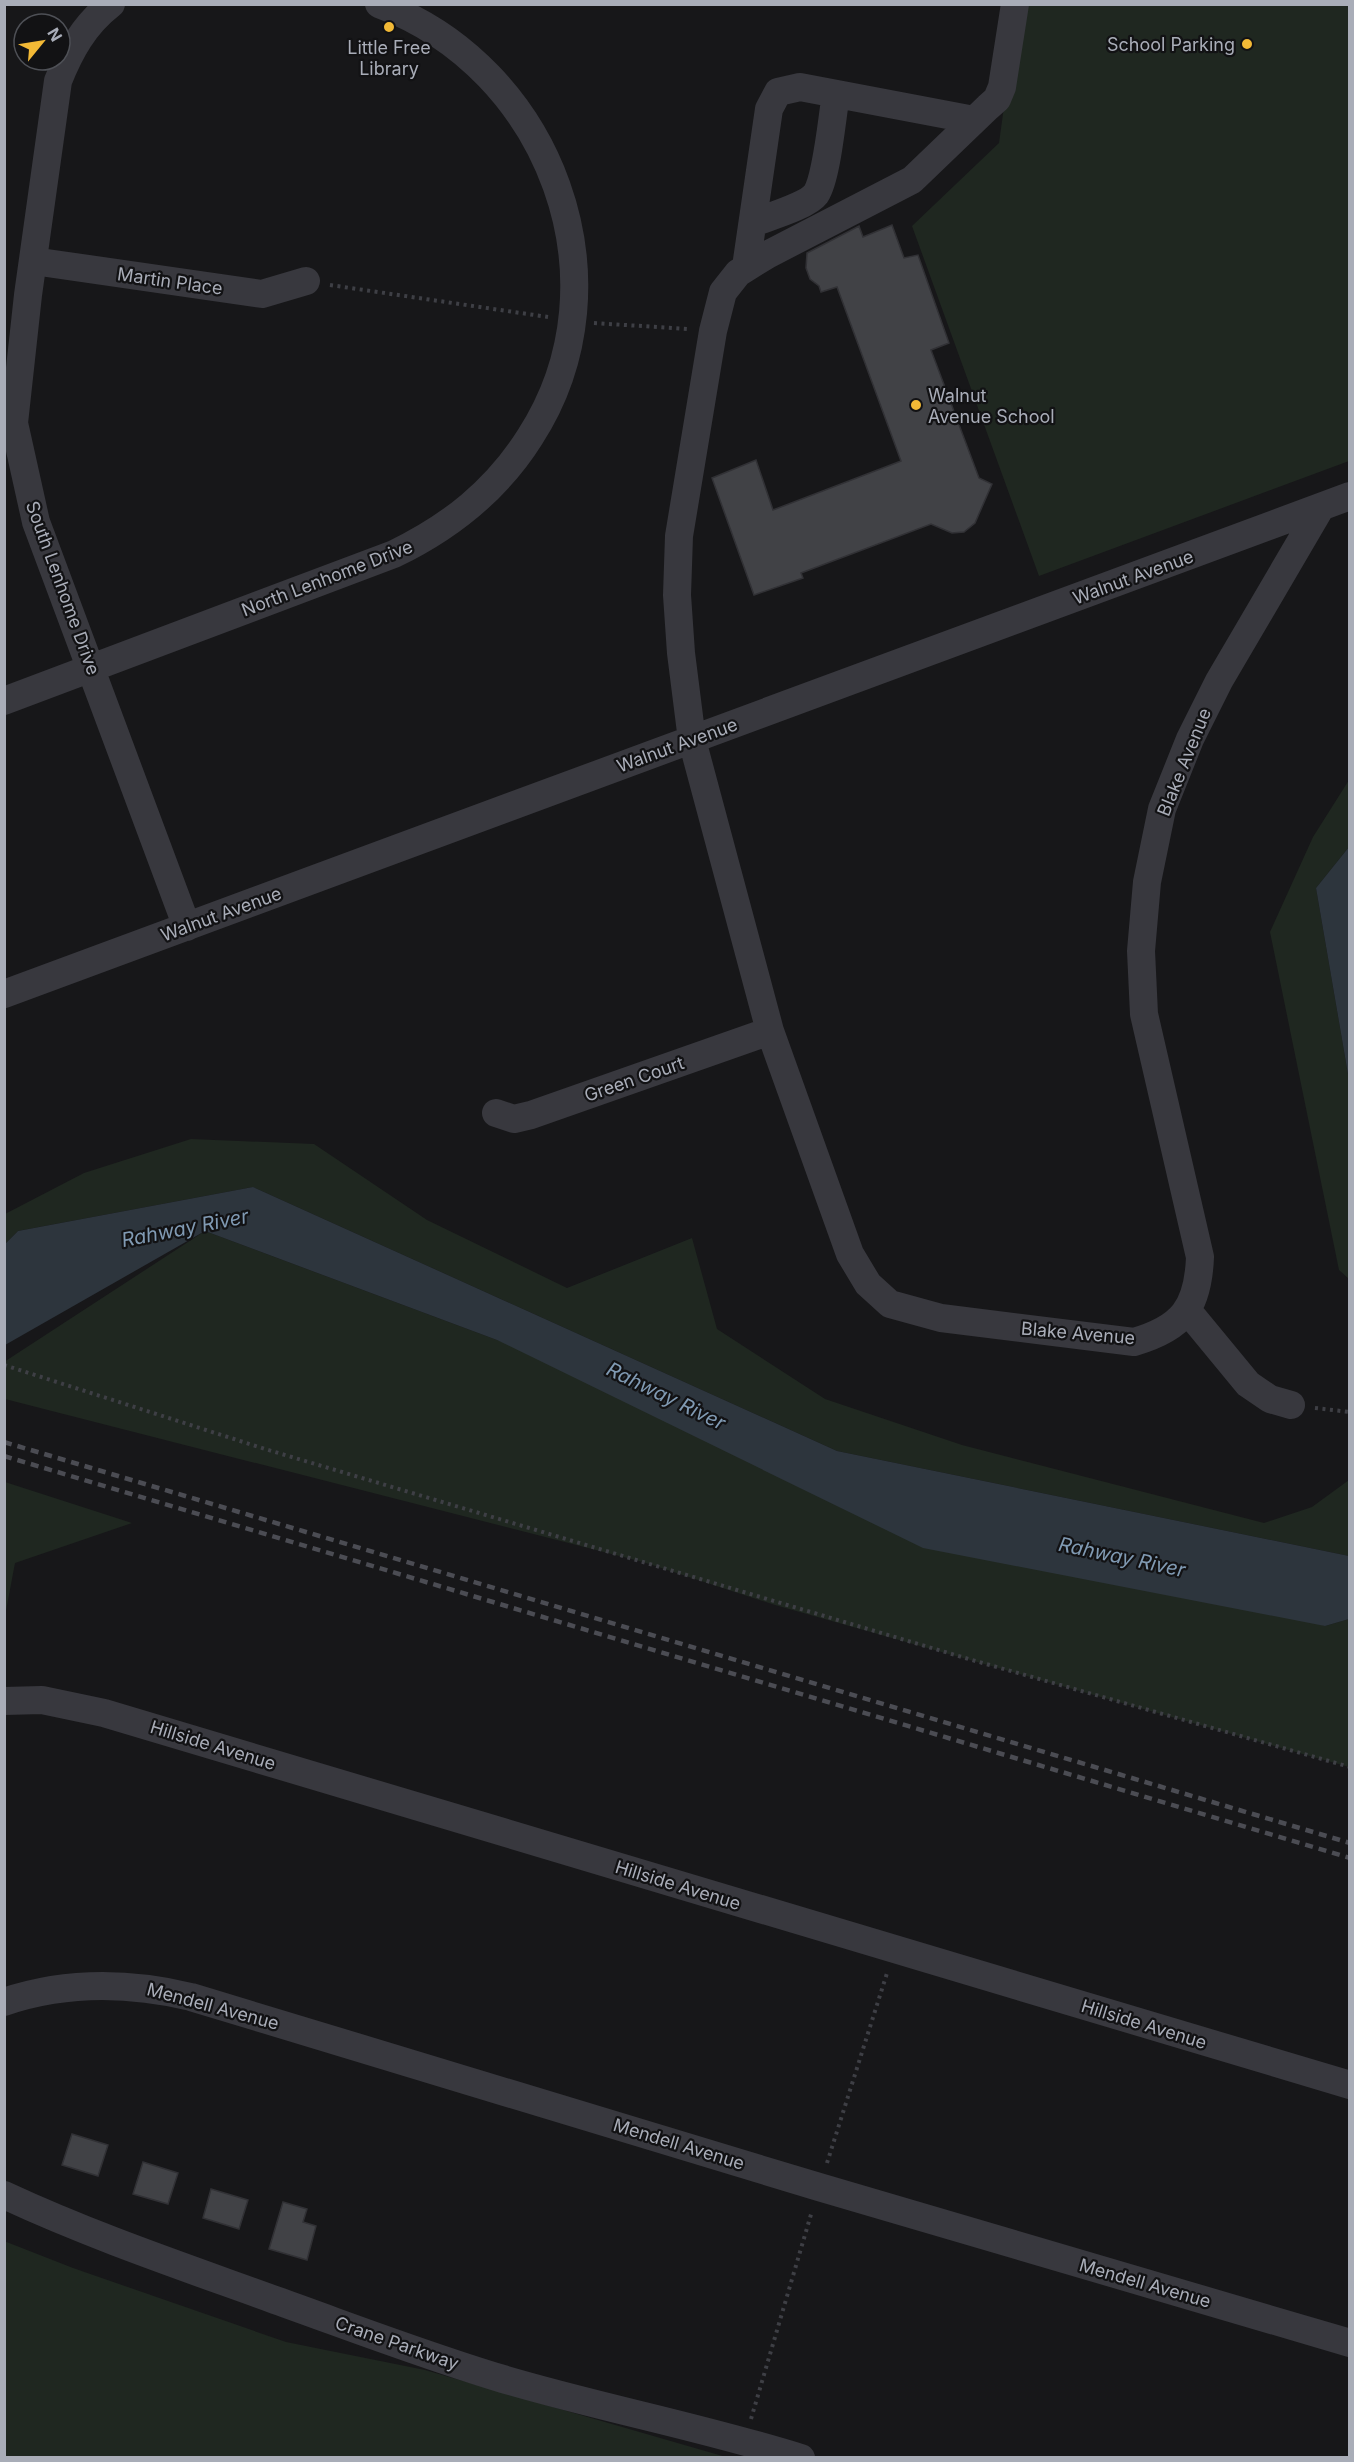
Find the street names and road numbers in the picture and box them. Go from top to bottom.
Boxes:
street label: Martin Place [116,263,224,299]
street label: South Lenhome Drive [22,498,104,678]
street label: North Lenhome Drive [238,536,416,620]
street label: Walnut Avenue [1070,545,1196,609]
street label: Blake Avenue [1153,705,1215,819]
street label: Walnut Avenue [614,713,740,777]
street label: Walnut Avenue [158,882,284,946]
street label: Green Court [581,1052,687,1106]
street label: Blake Avenue [1020,1318,1136,1348]
street label: Hillside Avenue [148,1716,278,1774]
street label: Hillside Avenue [613,1856,743,1914]
street label: Mendell Avenue [145,1978,281,2034]
street label: Hillside Avenue [1079,1995,1209,2053]
street label: Mendell Avenue [611,2114,747,2174]
street label: Mendell Avenue [1077,2254,1213,2312]
street label: Crane Parkway [332,2312,462,2374]

